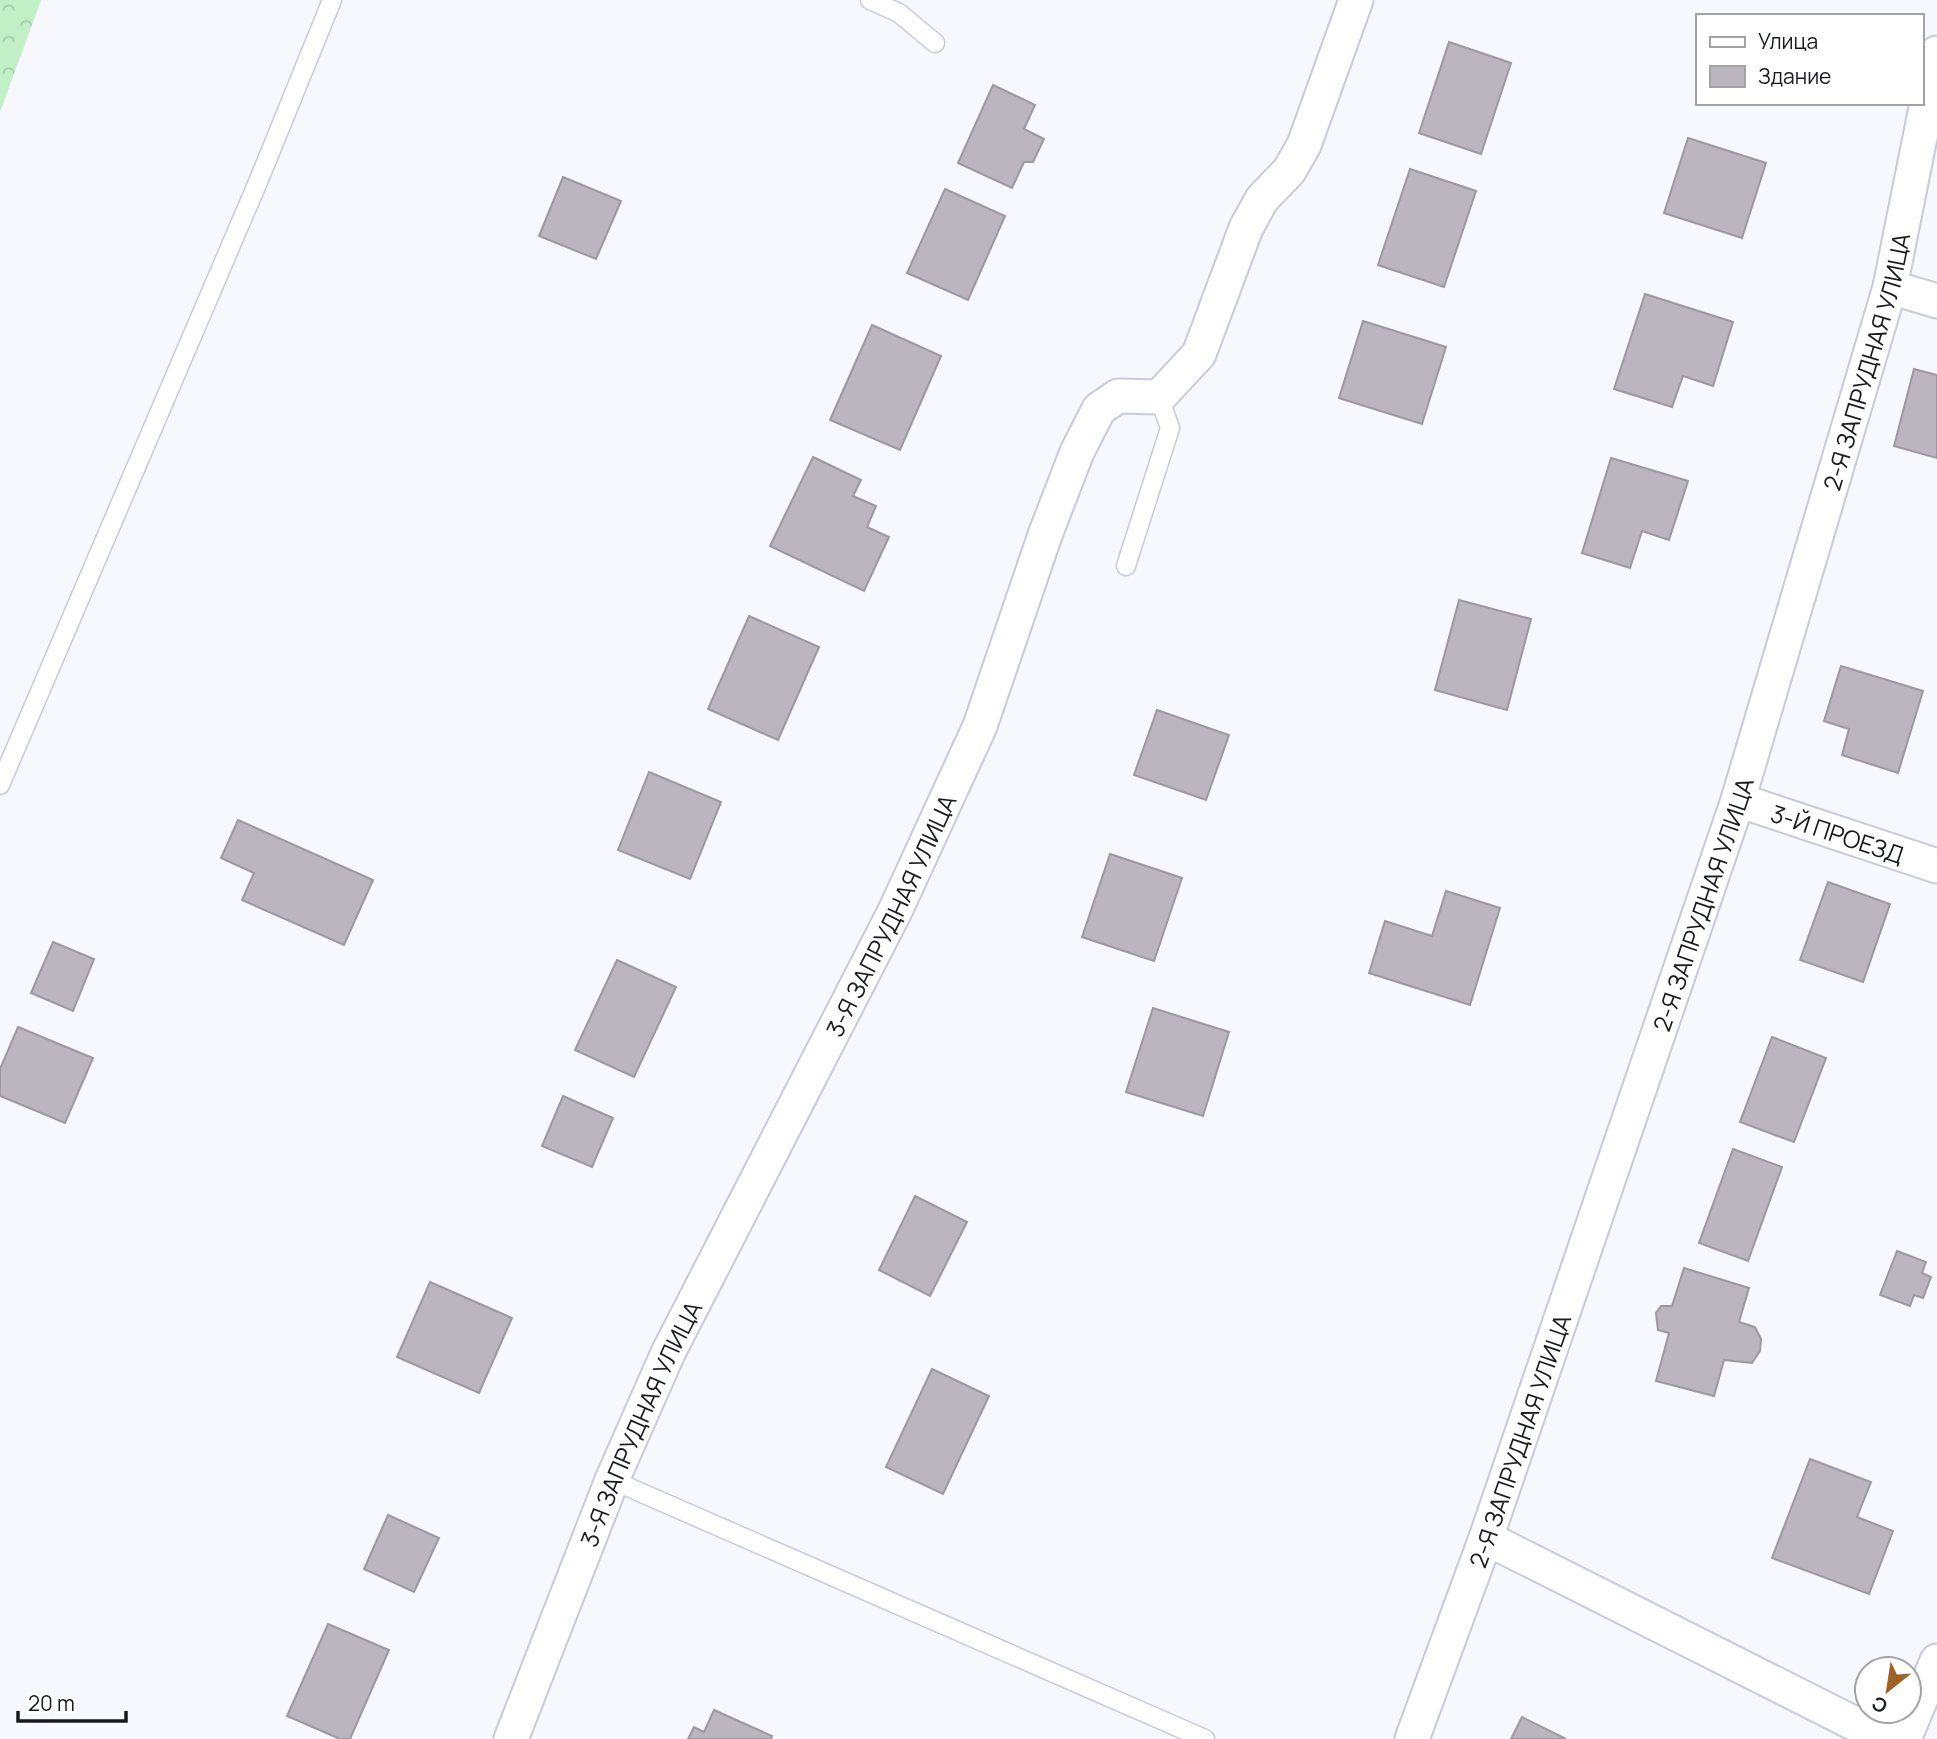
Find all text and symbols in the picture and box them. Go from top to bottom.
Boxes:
legend [1696,14,1923,105]
text: Улица [1758,27,1818,55]
text: Здание [1758,62,1831,90]
street label: 2-Я ЗАПРУДНАЯ УЛИЦА [1814,230,1917,494]
street label: 2-Я ЗАПРУДНАЯ УЛИЦА [1644,773,1760,1035]
street label: 3-Я ЗАПРУДНАЯ УЛИЦА [817,789,963,1042]
street label: 3-Й ПРОЕЗД [1767,796,1908,870]
street label: 3-Я ЗАПРУДНАЯ УЛИЦА [571,1295,709,1551]
street label: 2-Я ЗАПРУДНАЯ УЛИЦА [1460,1310,1578,1572]
north arrow [1853,1655,1923,1725]
scale bar [18,1680,126,1724]
text: 20 m [28,1689,75,1717]
text: С [1867,1690,1892,1719]

